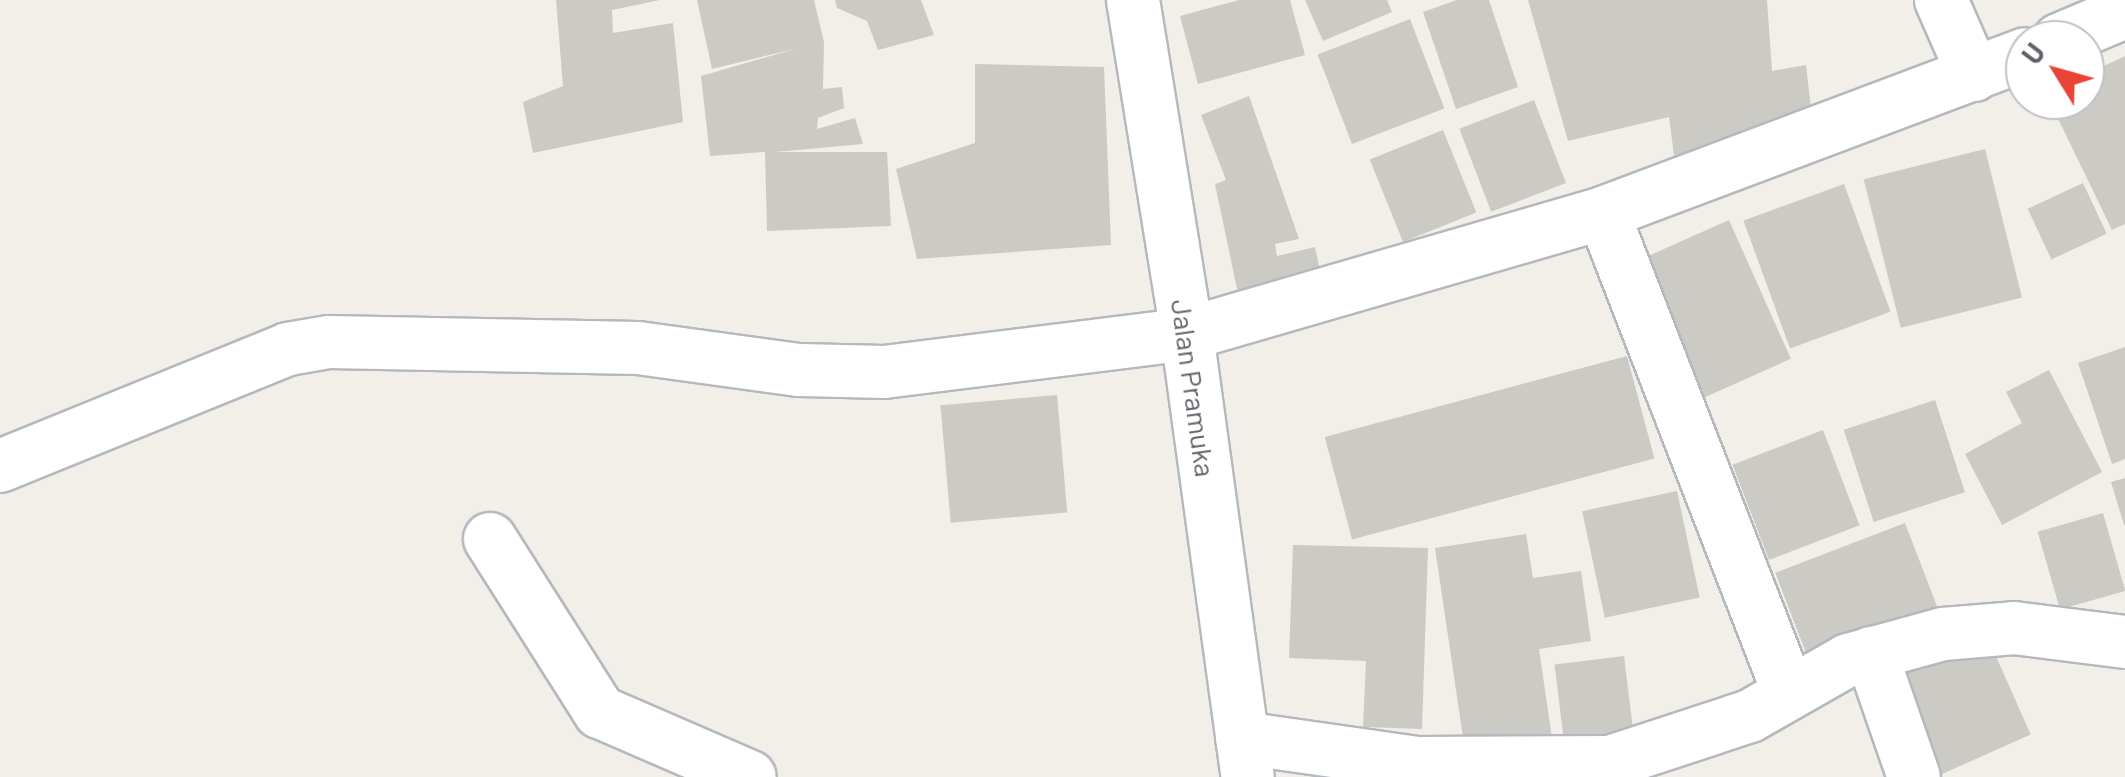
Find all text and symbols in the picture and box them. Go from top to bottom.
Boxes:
north arrow [2005,20,2105,120]
text: U [2014,36,2052,70]
street label: Jalan Pramuka [1165,297,1223,479]

